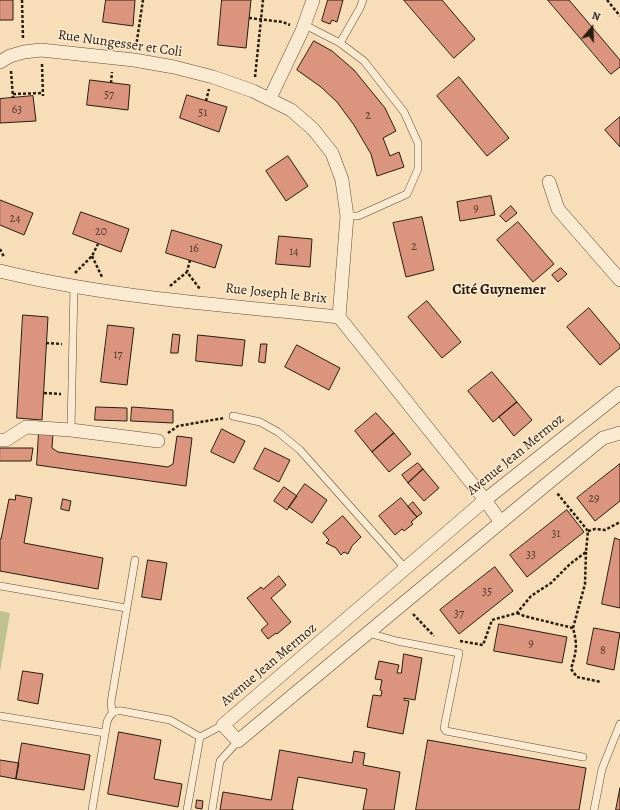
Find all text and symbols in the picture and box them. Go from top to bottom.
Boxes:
north arrow [572,8,612,48]
text: N [590,8,602,25]
street label: Rue Nungesser et Coli [57,27,183,61]
house number: 57 [104,88,114,102]
house number: 63 [12,103,22,117]
house number: 51 [198,106,208,120]
house number: 2 [365,109,371,123]
house number: 9 [473,202,479,216]
house number: 24 [9,212,21,226]
house number: 20 [95,225,107,239]
house number: 2 [411,240,417,254]
house number: 16 [189,242,199,256]
house number: 14 [289,245,299,259]
street label: Rue Joseph le Brix [224,280,328,308]
district label: Cité Guynemer [452,281,546,299]
house number: 17 [113,348,123,362]
street label: Avenue Jean Mermoz [464,411,568,499]
house number: 29 [588,492,600,506]
house number: 31 [551,527,561,541]
house number: 33 [526,548,536,562]
house number: 35 [482,585,492,599]
house number: 37 [454,607,464,621]
street label: Avenue Jean Mermoz [218,620,320,710]
house number: 9 [528,637,534,651]
house number: 8 [600,644,606,658]

